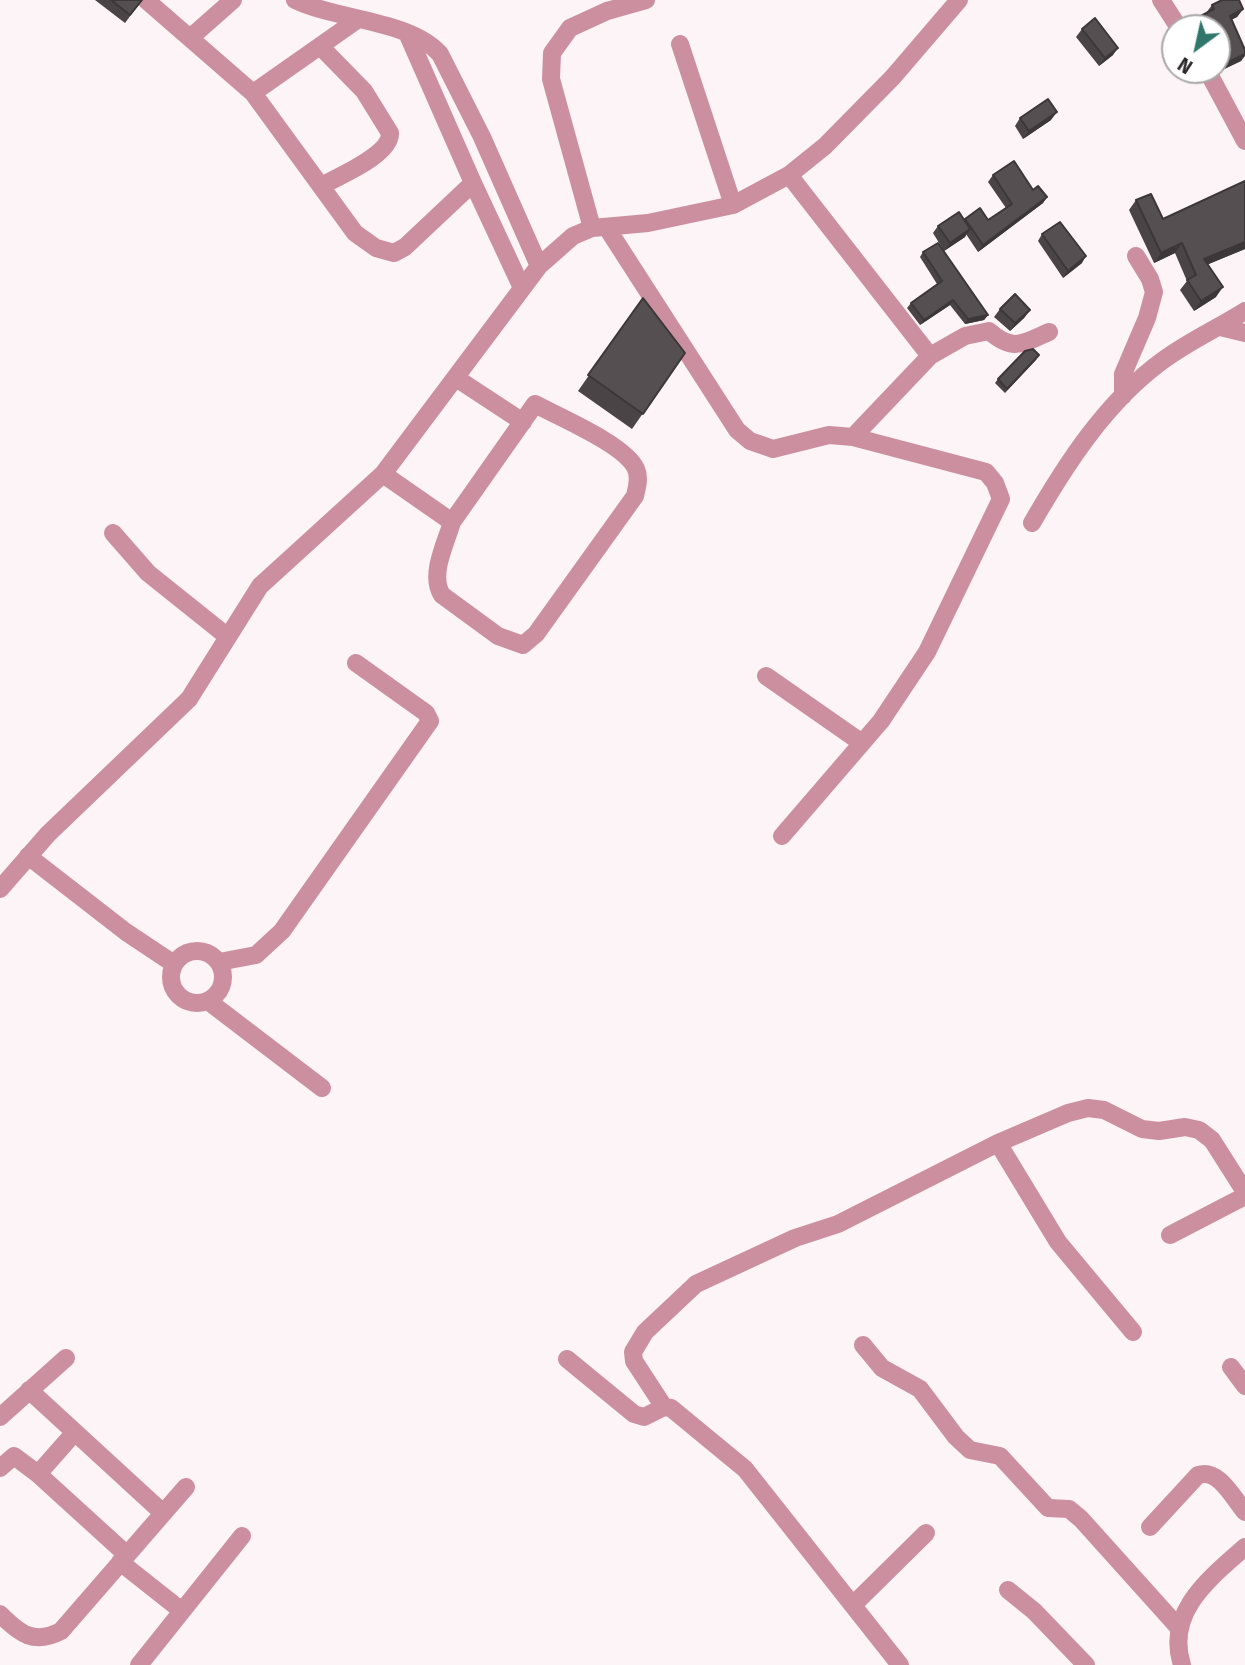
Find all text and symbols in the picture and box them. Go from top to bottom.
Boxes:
north arrow [1161,14,1231,84]
text: N [1174,52,1197,78]

